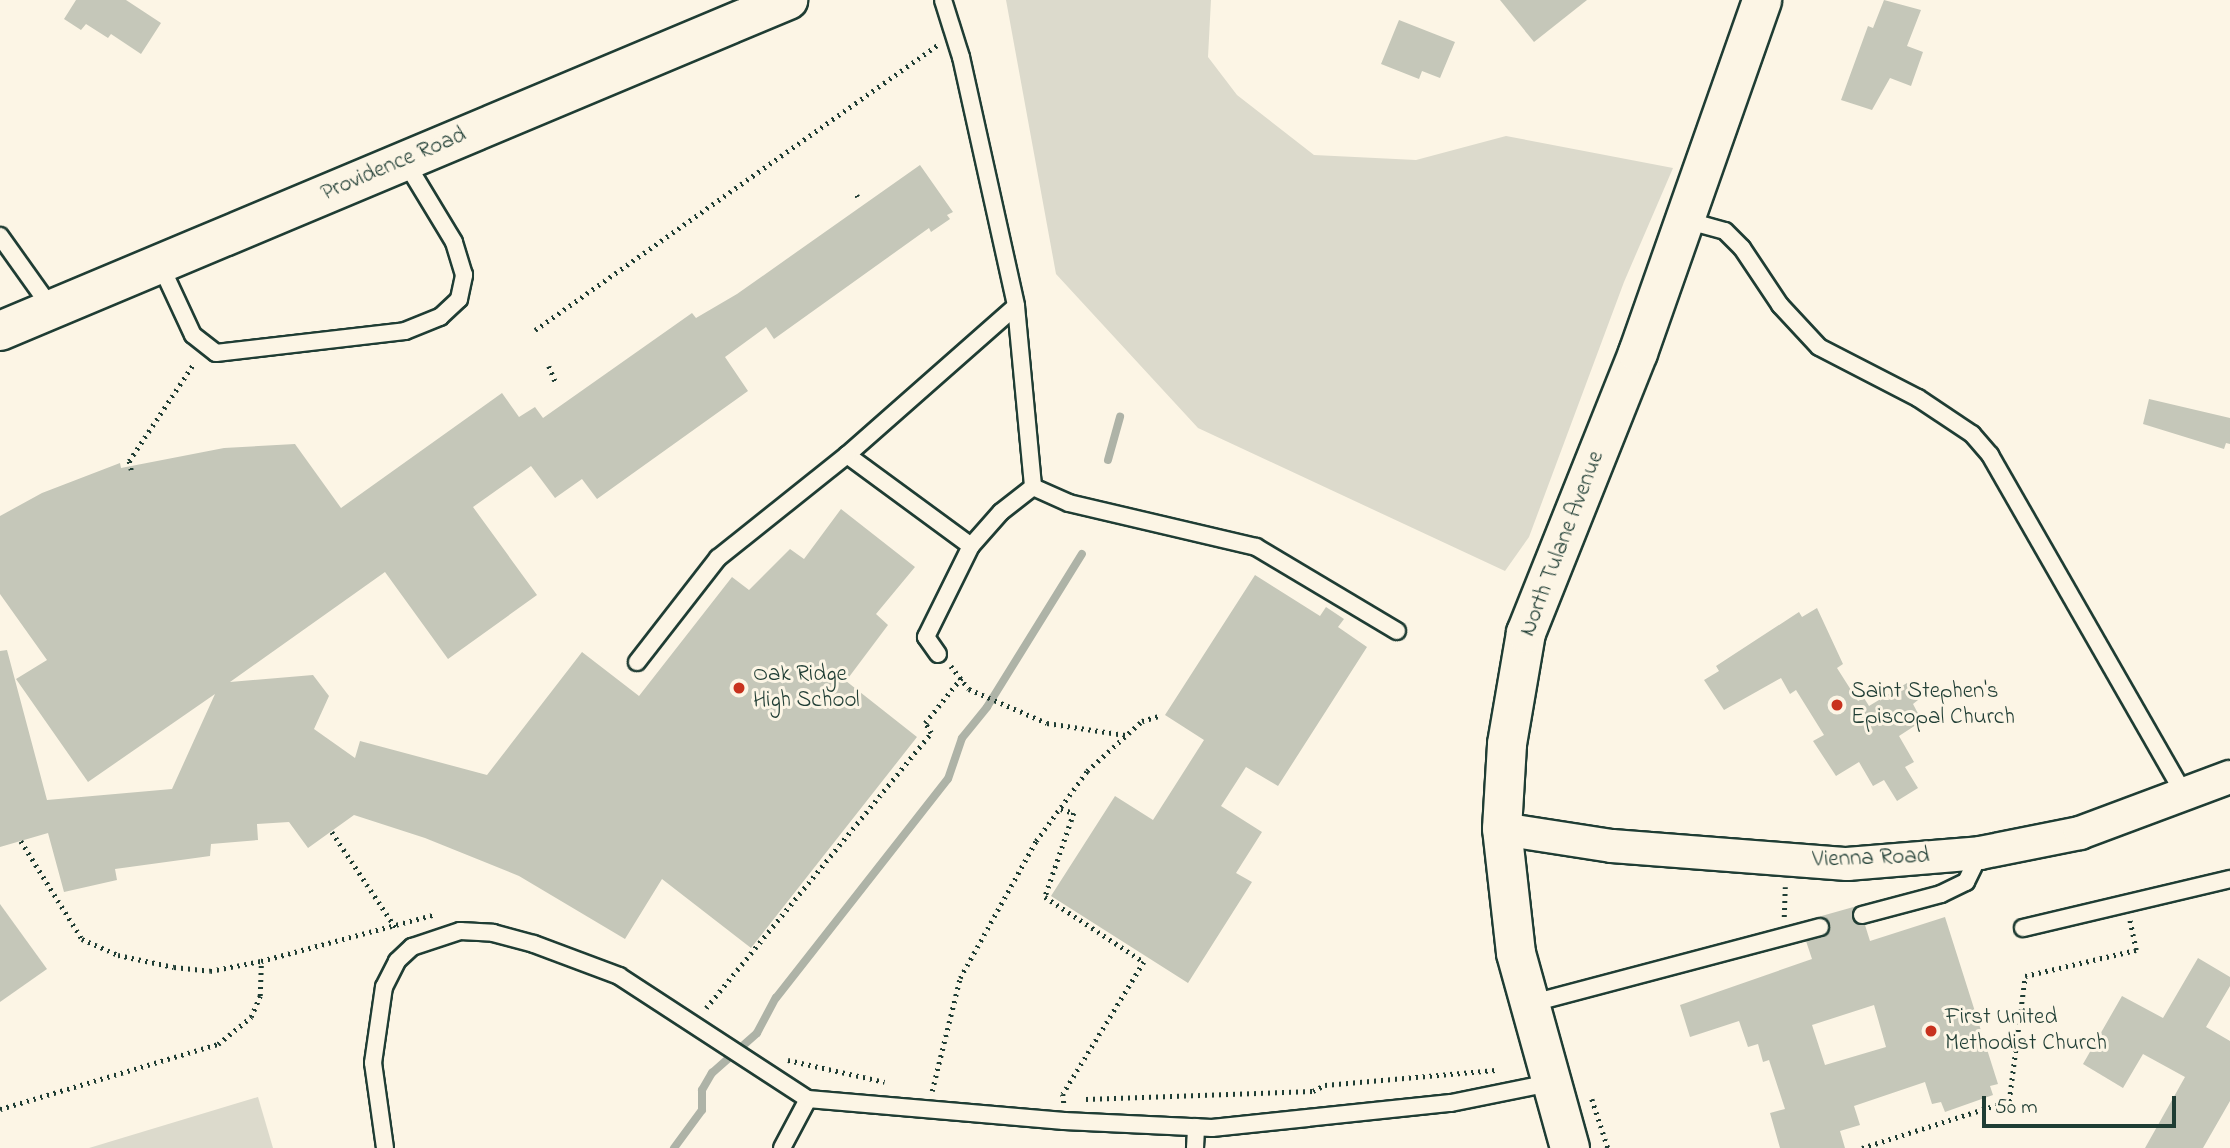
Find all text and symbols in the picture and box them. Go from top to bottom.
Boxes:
street label: Providence Road [317,122,471,208]
street label: North Tulane Avenue [1515,447,1611,641]
place label: Oak Ridge High School [753,661,860,715]
place label: Saint Stephen's Episcopal Church [1851,678,2015,732]
marker: Oak Ridge High School [731,680,747,696]
marker: Saint Stephen's Episcopal Church [1829,697,1845,713]
street label: Vienna Road [1812,843,1930,875]
place label: First United Methodist Church [1945,1004,2107,1058]
marker: First United Methodist Church [1923,1023,1939,1039]
scale bar [1985,1082,2179,1126]
text: 50 m [1995,1093,2038,1123]

